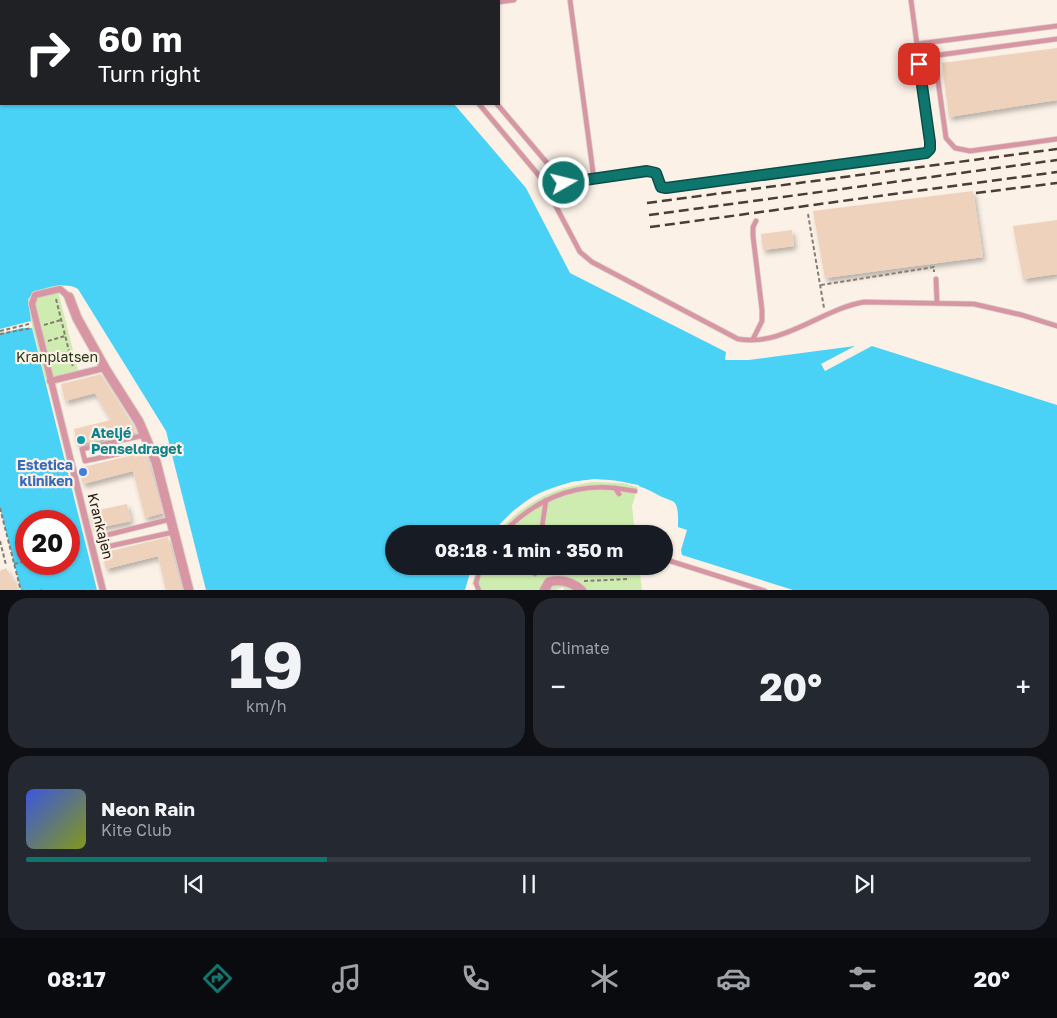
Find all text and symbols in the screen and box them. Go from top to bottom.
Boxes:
text: 60 m [98,18,182,60]
icon: right [15,20,80,85]
pin [898,43,940,85]
icon: arrive [905,50,933,78]
text: Turn right [98,60,201,87]
position arrow [537,156,589,208]
park label: Kranplatsen [16,348,98,365]
place label: Ateljé Penseldraget [91,424,182,457]
marker: Ateljé Penseldraget [75,434,87,446]
place label: Estetica kliniken [17,456,73,489]
marker: Estetica kliniken [77,466,89,478]
street label: Krankajen [85,491,117,561]
speed limit sign: 20 [15,510,80,575]
text: 08:18 · 1 min · 350 m [435,538,623,561]
text: 19 [229,624,304,702]
text: Climate [551,638,610,658]
text: 20° [759,664,822,709]
text: − [551,670,566,703]
text: + [1016,670,1031,703]
text: km/h [246,696,287,716]
text: Neon Rain [101,797,195,820]
text: Kite Club [101,820,172,840]
icon: previous [180,870,208,898]
icon: pause [515,870,543,898]
icon: next [850,870,878,898]
icon: directions [200,961,235,996]
icon: music [329,961,364,996]
icon: phone [458,961,493,996]
icon: climate [587,961,622,996]
icon: car [716,961,751,996]
icon: filters [845,961,880,996]
text: 08:17 [47,965,106,992]
text: 20° [974,965,1010,992]

